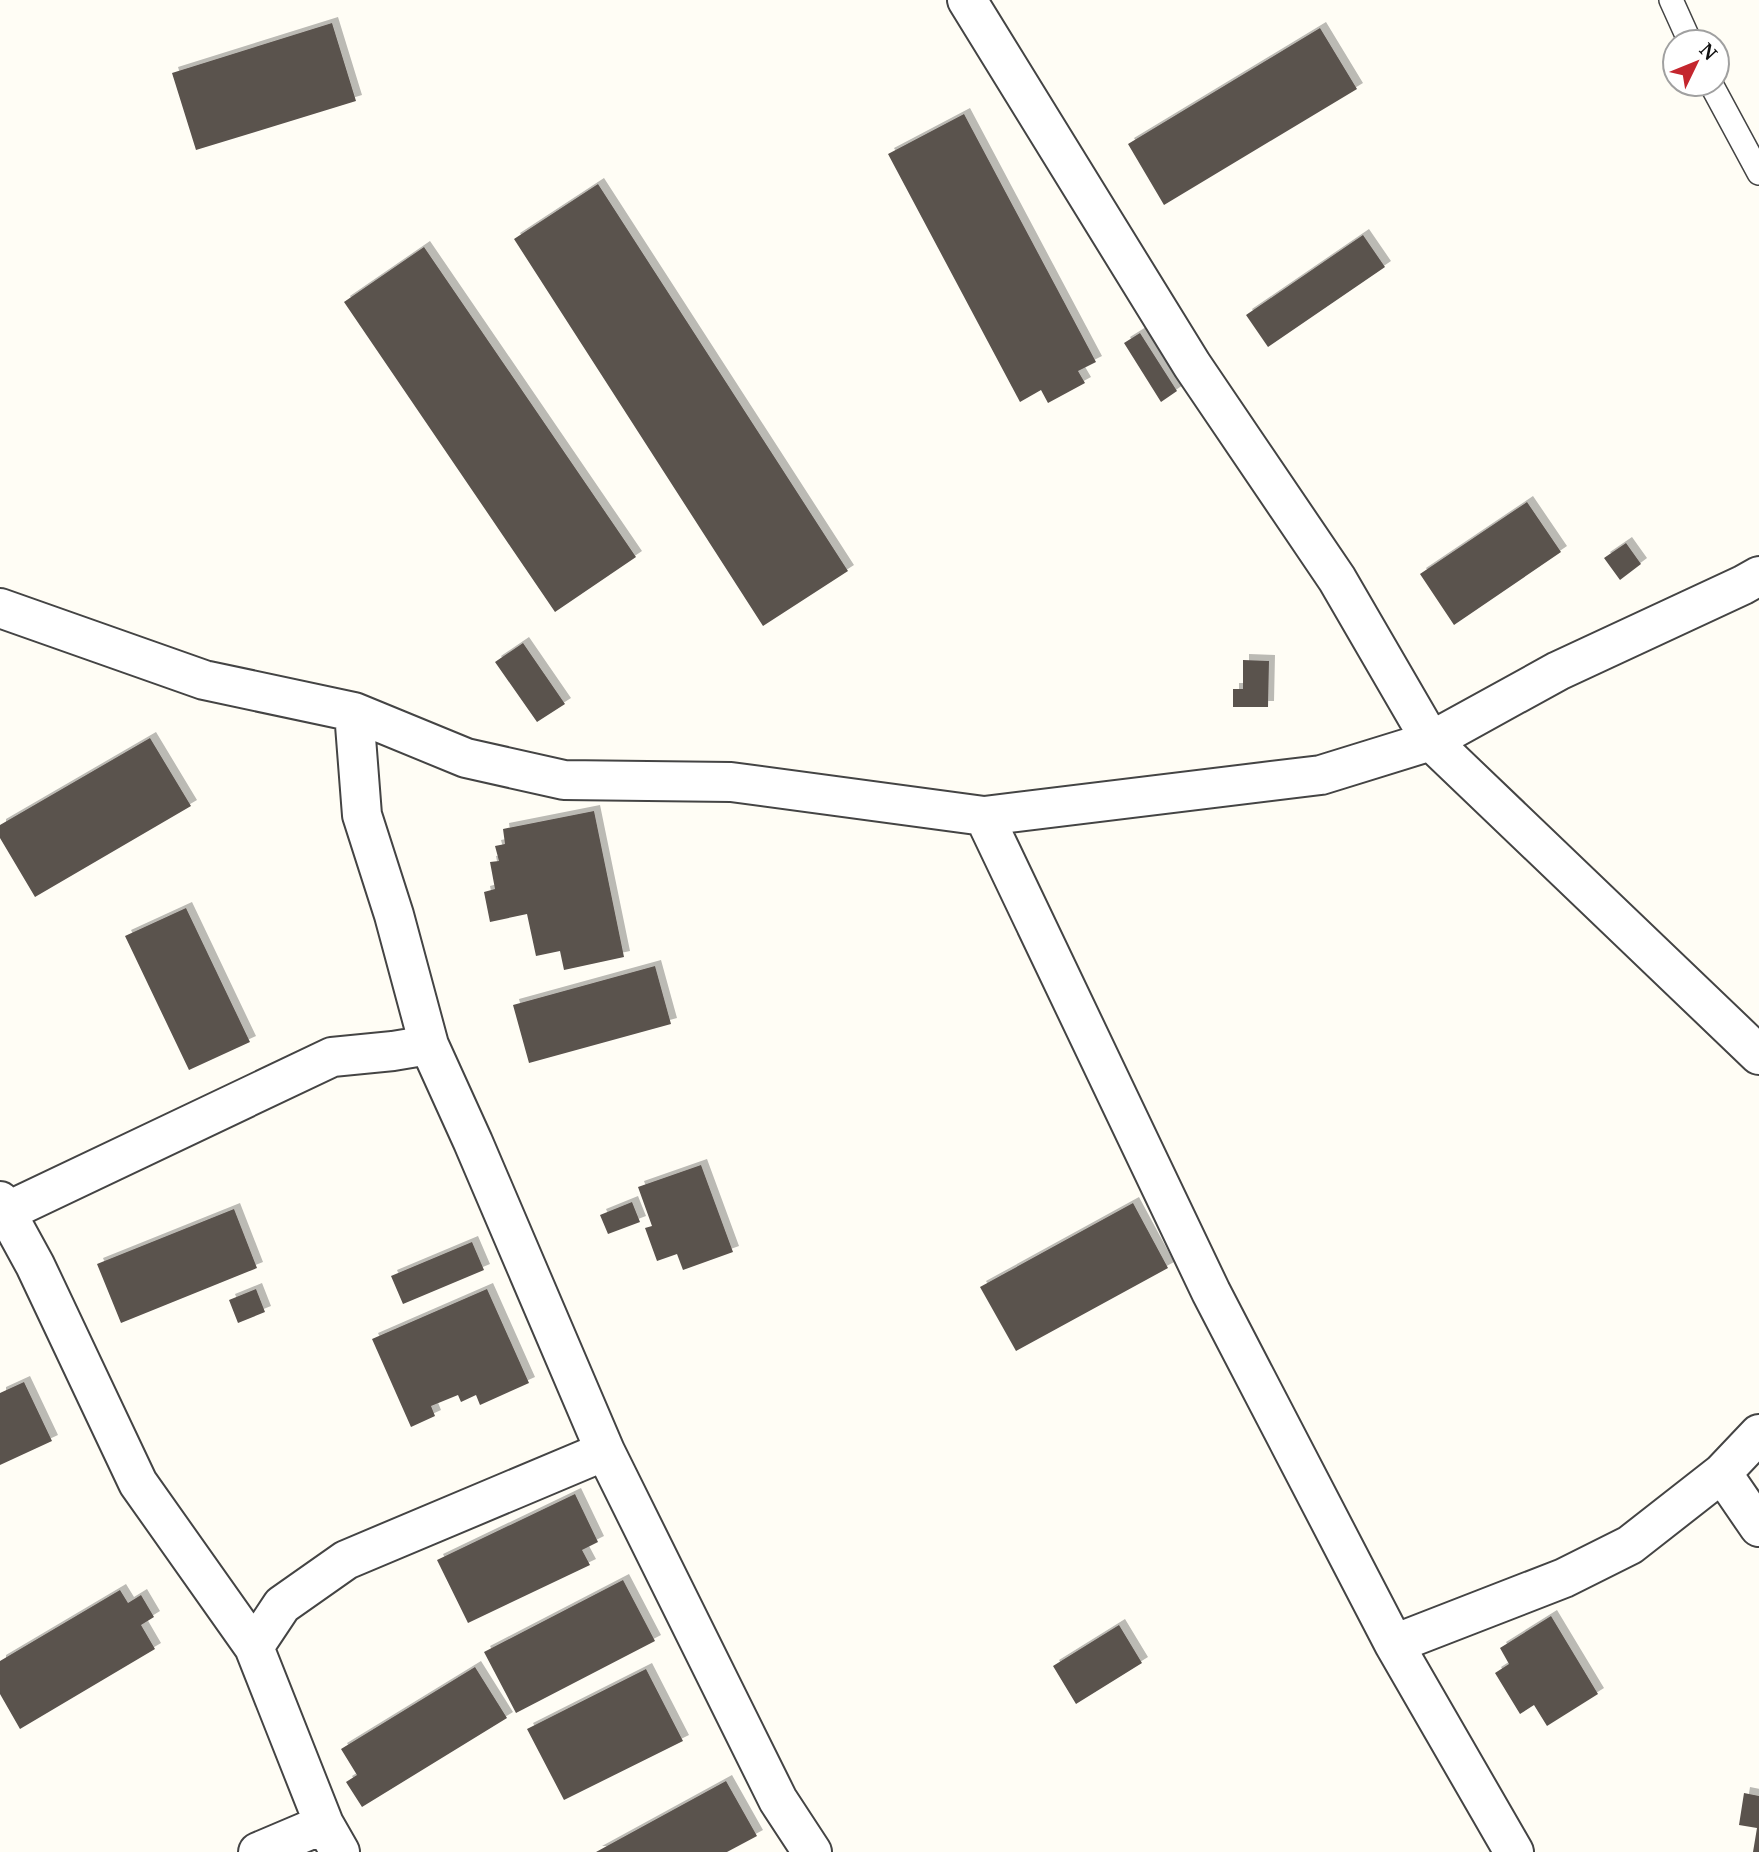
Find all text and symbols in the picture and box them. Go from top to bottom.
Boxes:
north arrow [1661,28,1731,98]
text: N [1694,37,1723,66]

